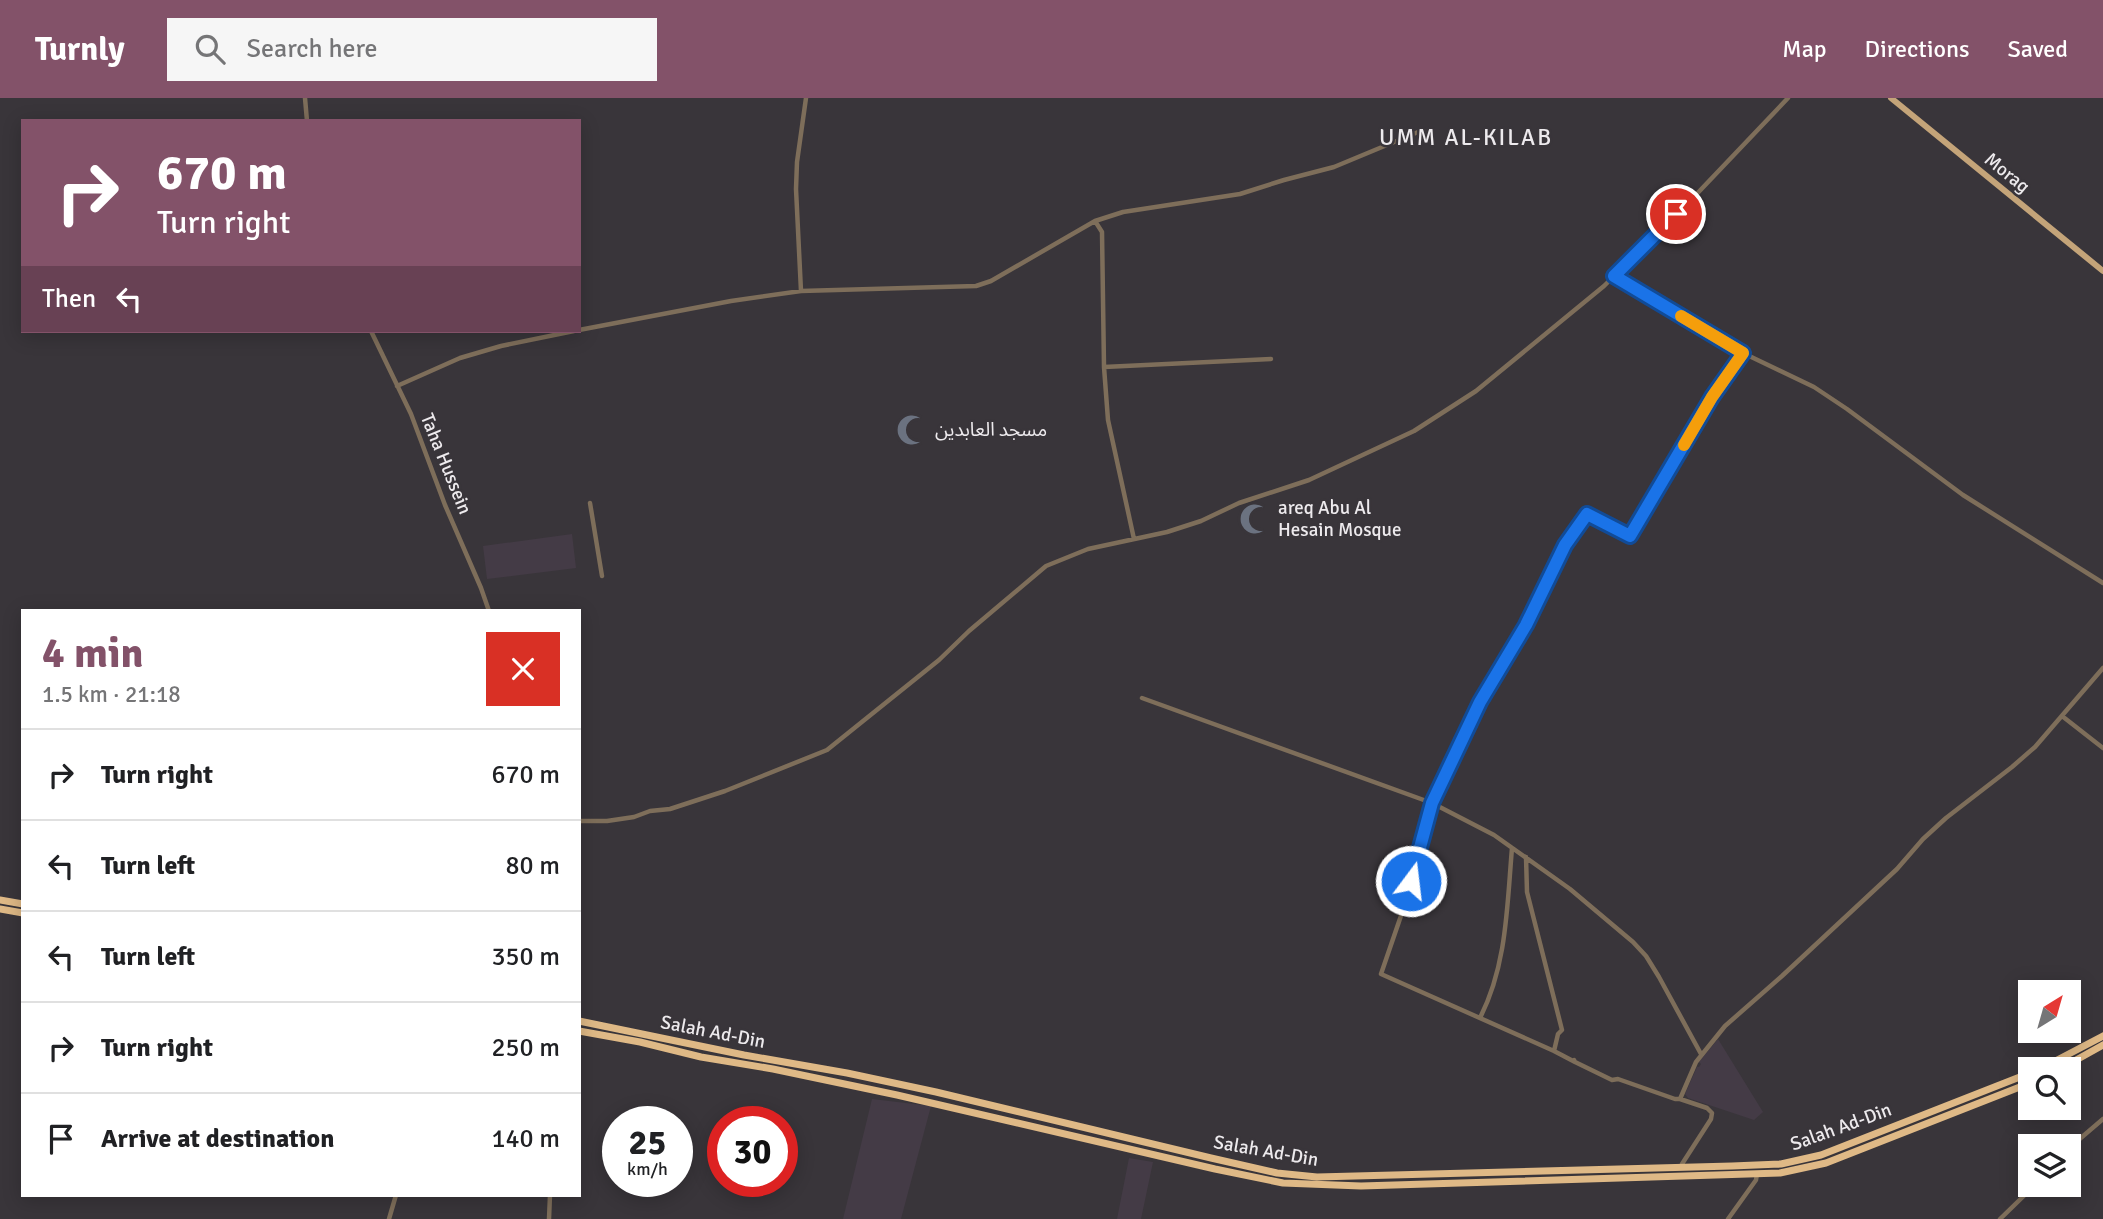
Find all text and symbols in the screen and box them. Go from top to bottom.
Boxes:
search box [167,18,657,81]
text: Turnly [35,29,125,70]
icon: search [191,30,229,68]
text: Search here [247,33,378,65]
text: Map [1782,34,1827,64]
text: Directions [1865,34,1970,64]
text: Saved [2008,34,2068,64]
district label: UMM AL-KILAB [1379,123,1553,152]
text: 670 m [157,143,287,203]
icon: right [42,147,133,238]
street label: Morag [1979,147,2035,199]
pin [1646,184,1706,244]
icon: arrive [1657,195,1695,233]
text: Turn right [157,203,290,242]
icon: left [110,280,148,318]
text: Then [42,283,96,315]
street label: Taha Hussein [415,410,477,518]
mosque icon: مسجد العابدين [895,413,929,447]
place label: مسجد العابدين [935,418,1047,442]
place label: areq Abu Al Hesain Mosque [1278,496,1401,542]
mosque icon: areq Abu Al Hesain Mosque [1238,502,1272,536]
text: 4 min [42,628,143,679]
button: close [486,632,560,706]
text: 1.5 km · 21:18 [42,680,181,709]
icon: right [42,756,80,794]
text: Turn right [101,759,213,791]
text: 670 m [491,759,560,791]
position arrow [1374,844,1448,918]
icon: left [42,847,80,885]
text: Turn left [101,850,195,882]
text: 80 m [505,850,560,882]
icon: left [42,938,80,976]
text: Turn left [101,941,195,973]
text: 350 m [491,941,560,973]
north arrow [2018,980,2081,1043]
map controls [2018,980,2081,1197]
street label: Salah Ad-Din [659,1010,767,1054]
icon: right [42,1029,80,1067]
text: Turn right [101,1032,213,1064]
text: 250 m [491,1032,560,1064]
button: search [2018,1057,2081,1120]
street label: Salah Ad-Din [1787,1098,1895,1156]
speed limit sign: 30 [707,1106,798,1197]
icon: arrive [42,1120,80,1158]
text: 25 [629,1121,666,1164]
text: Arrive at destination [101,1123,334,1155]
text: 140 m [491,1123,560,1155]
street label: Salah Ad-Din [1212,1130,1320,1172]
button: layers [2018,1134,2081,1197]
text: km/h [627,1158,668,1180]

